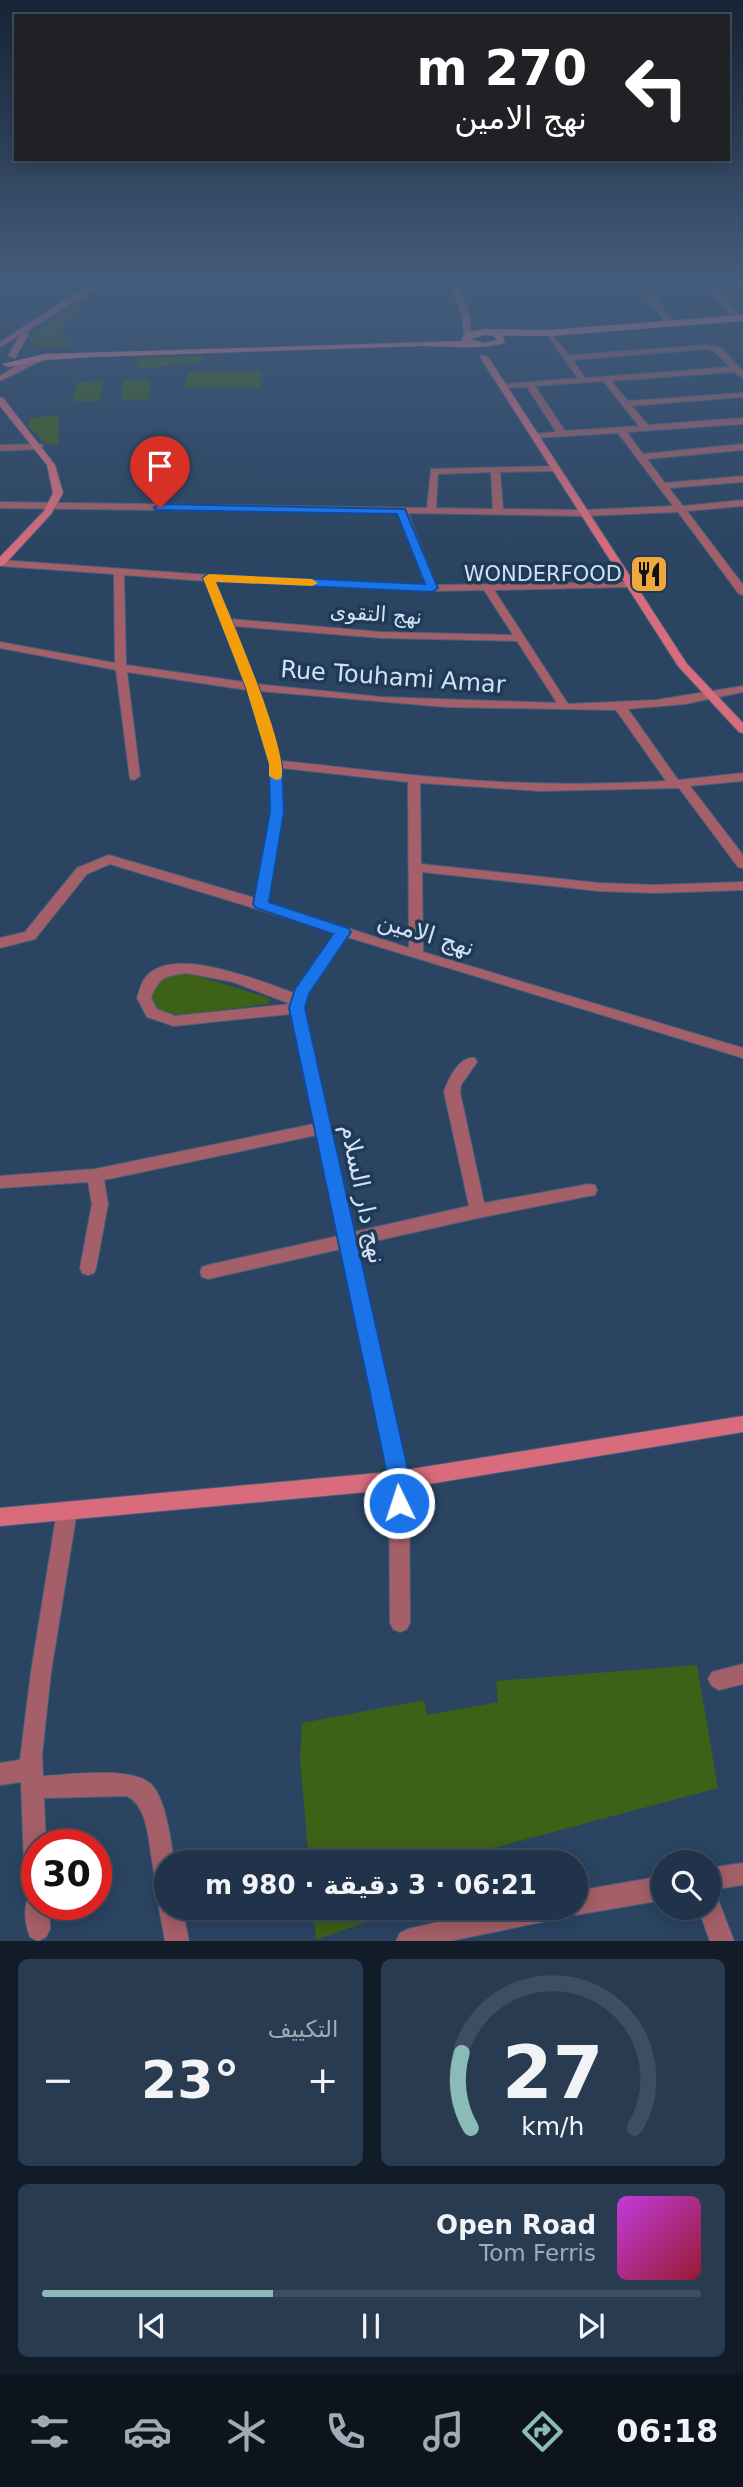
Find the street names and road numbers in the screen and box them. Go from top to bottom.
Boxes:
street label: نهج التقوى [329,599,423,629]
street label: Rue Touhami Amar [279,655,507,699]
street label: نهج الامين [374,906,478,962]
street label: نهج دار السلام [335,1122,391,1266]

